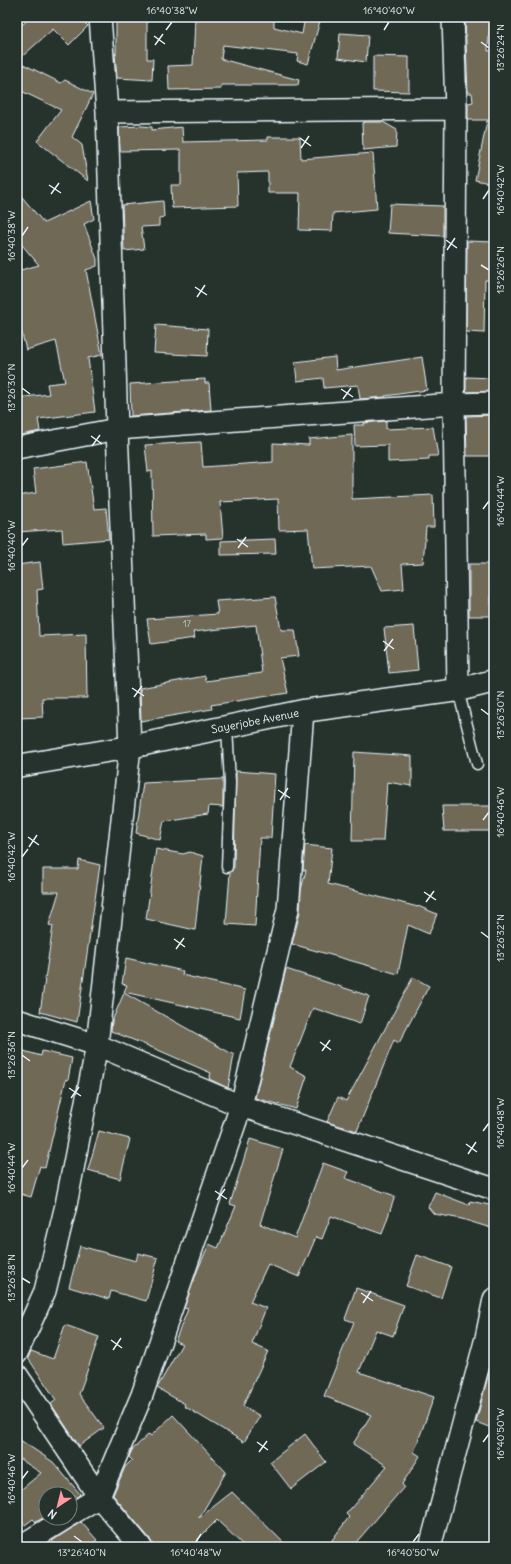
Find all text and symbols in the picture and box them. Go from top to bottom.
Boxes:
text: 16°40'38"W [146,4,198,17]
text: 16°40'40"W [363,4,415,17]
text: 13°26'24"N [494,24,507,72]
text: 16°40'42"W [494,165,507,215]
text: 16°40'38"W [5,210,18,262]
text: 13°26'26"N [494,246,507,294]
text: 13°26'30"N [5,364,18,412]
text: 16°40'44"W [494,476,507,526]
text: 16°40'40"W [5,520,18,572]
house number: 17 [183,618,192,629]
text: 13°26'30"N [494,691,507,739]
street label: Sayerjobe Avenue [210,706,300,736]
text: 16°40'46"W [494,787,507,837]
text: 16°40'42"W [5,832,18,882]
text: 13°26'32"N [494,914,507,962]
text: 13°26'36"N [5,1031,18,1079]
text: 16°40'48"W [494,1098,507,1148]
text: 16°40'44"W [5,1143,18,1193]
text: 13°26'38"N [5,1254,18,1302]
text: 16°40'50"W [494,1408,507,1460]
text: 16°40'46"W [5,1454,18,1504]
north arrow [38,1486,78,1526]
text: N [45,1506,59,1522]
text: 13°26'40"N [58,1546,106,1559]
text: 16°40'48"W [171,1546,221,1559]
text: 16°40'50"W [387,1546,439,1559]

